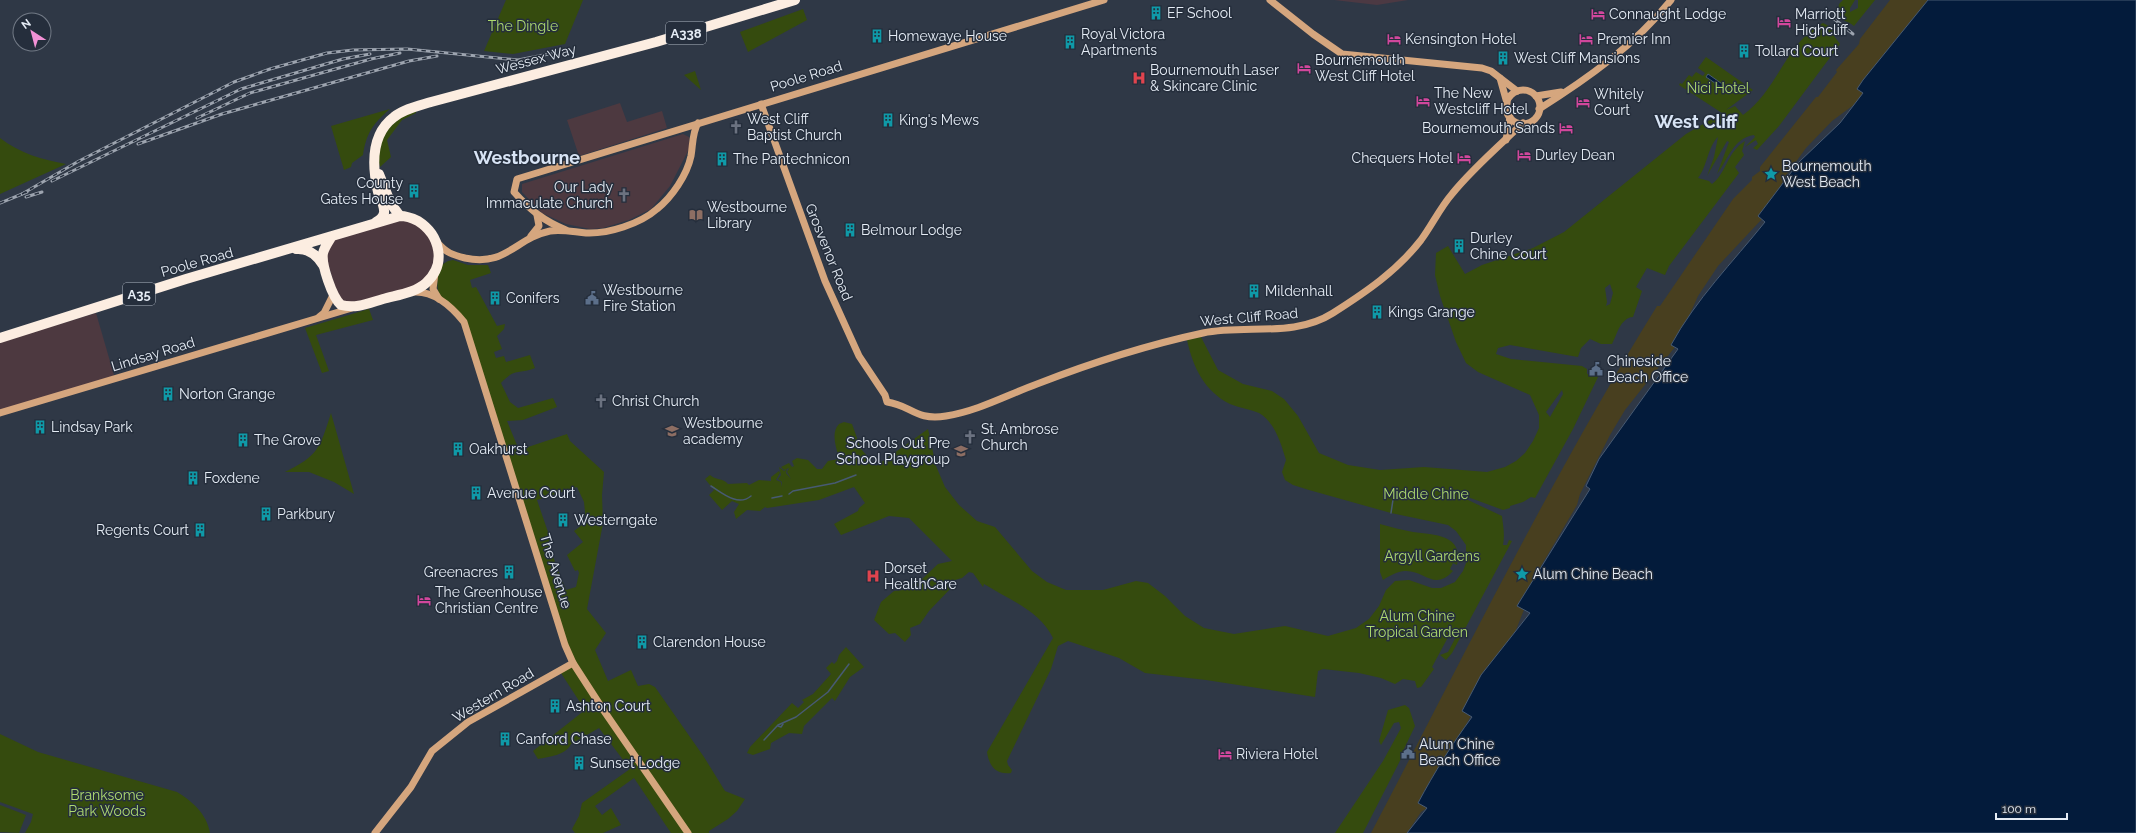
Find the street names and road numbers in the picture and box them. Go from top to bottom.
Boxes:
road number: A338 [666,22,706,44]
street label: Wessex Way [494,40,578,77]
street label: Poole Road [768,57,844,95]
street label: Grosvenor Road [802,201,856,303]
street label: Poole Road [159,244,235,280]
road number: A35 [123,283,155,305]
street label: West Cliff Road [1199,305,1299,329]
street label: Lindsay Road [109,334,197,374]
street label: The Avenue [537,532,575,610]
street label: Western Road [450,665,536,725]

